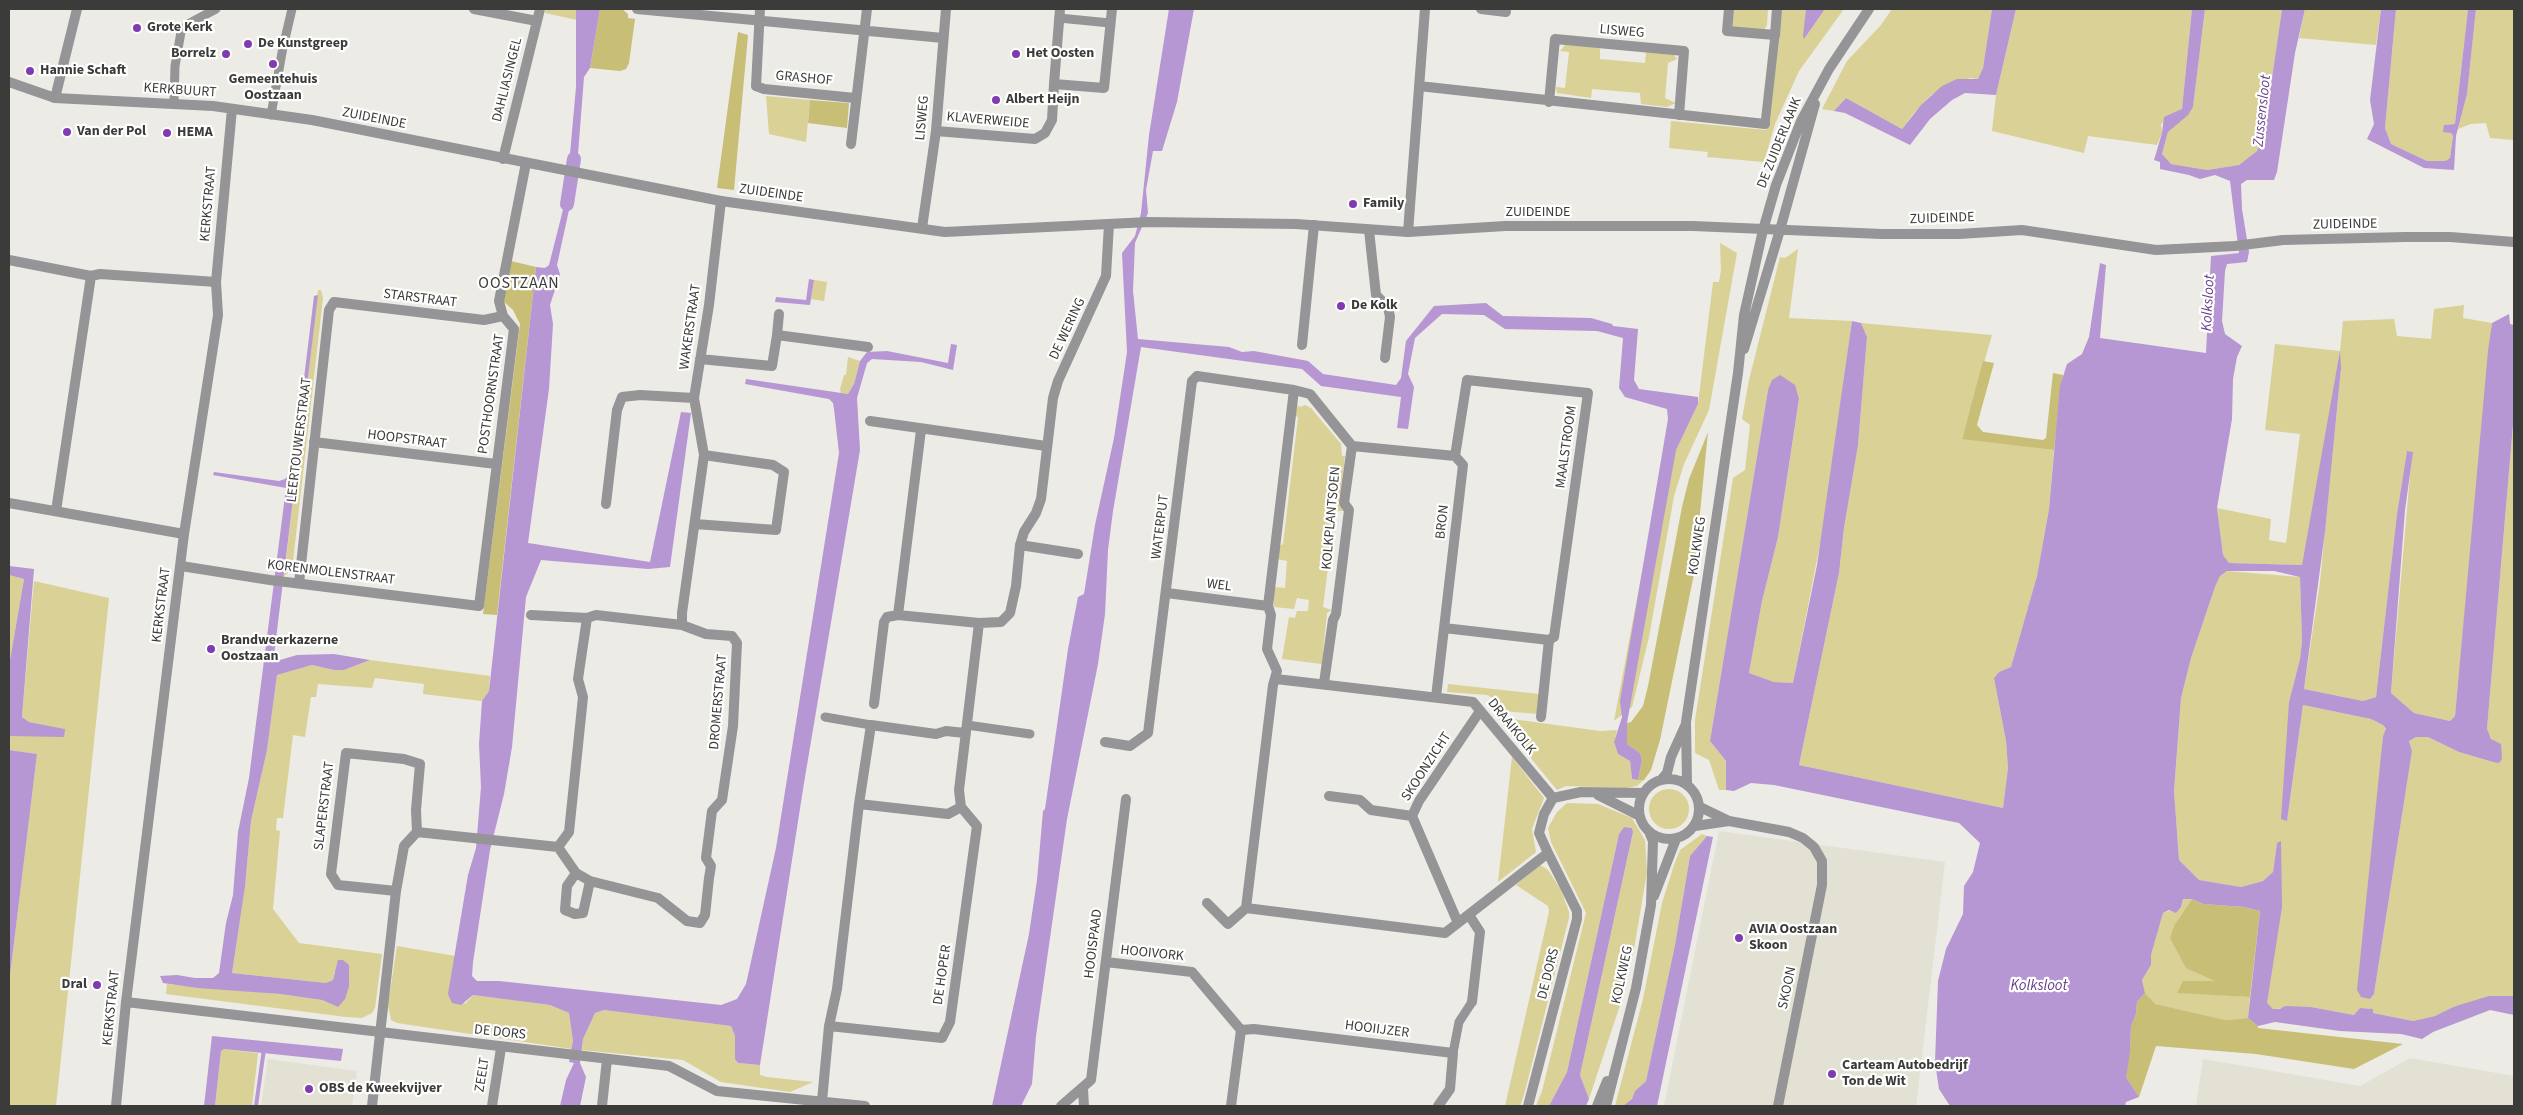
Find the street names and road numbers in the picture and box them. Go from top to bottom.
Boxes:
street label: LISWEG [1599,22,1645,42]
street label: DAHLIASINGEL [489,36,527,124]
street label: GRASHOF [775,68,833,90]
street label: KERKBUURT [143,80,217,102]
street label: LISWEG [913,95,933,141]
street label: DE ZUIDERLAAIK [1754,95,1806,191]
street label: ZUIDEINDE [341,105,407,133]
street label: KLAVERWEIDE [946,109,1030,133]
street label: KERKSTRAAT [197,165,221,243]
street label: ZUIDEINDE [738,181,804,207]
street label: ZUIDEINDE [1506,205,1570,221]
street label: ZUIDEINDE [1909,209,1975,229]
street label: ZUIDEINDE [2312,216,2378,234]
street label: WAKERSTRAAT [677,283,705,371]
street label: STARSTRAAT [382,286,458,312]
street label: DE WERING [1046,295,1090,363]
street label: POSTHOORNSTRAAT [475,333,509,455]
street label: LEERTOUWERSTRAAT [284,377,316,503]
street label: MAALSTROOM [1553,405,1581,489]
street label: HOOPSTRAAT [366,427,448,453]
street label: KOLKPLANTSOEN [1319,466,1345,570]
street label: WATERPUT [1149,494,1173,560]
street label: BRON [1433,504,1453,540]
street label: KOLKWEG [1686,516,1710,576]
street label: KORENMOLENSTRAAT [266,557,396,589]
street label: KERKSTRAAT [149,566,175,644]
street label: WEL [1205,576,1233,596]
street label: DROMERSTRAAT [706,654,732,750]
street label: DRAAIKOLK [1483,696,1539,758]
street label: SKOONZICHT [1398,729,1456,805]
street label: SLAPERSTRAAT [311,761,339,851]
street label: HOOISPAAD [1081,908,1107,980]
street label: HOOIVORK [1119,942,1185,966]
street label: DE HOPER [930,944,956,1006]
street label: KOLKWEG [1609,944,1637,1006]
street label: DE DORS [1535,947,1563,1001]
street label: SKOON [1775,965,1801,1011]
street label: KERKSTRAAT [100,969,124,1047]
street label: HOOIIJZER [1344,1018,1410,1042]
street label: DE DORS [473,1022,527,1044]
street label: ZEELT [472,1056,494,1094]

